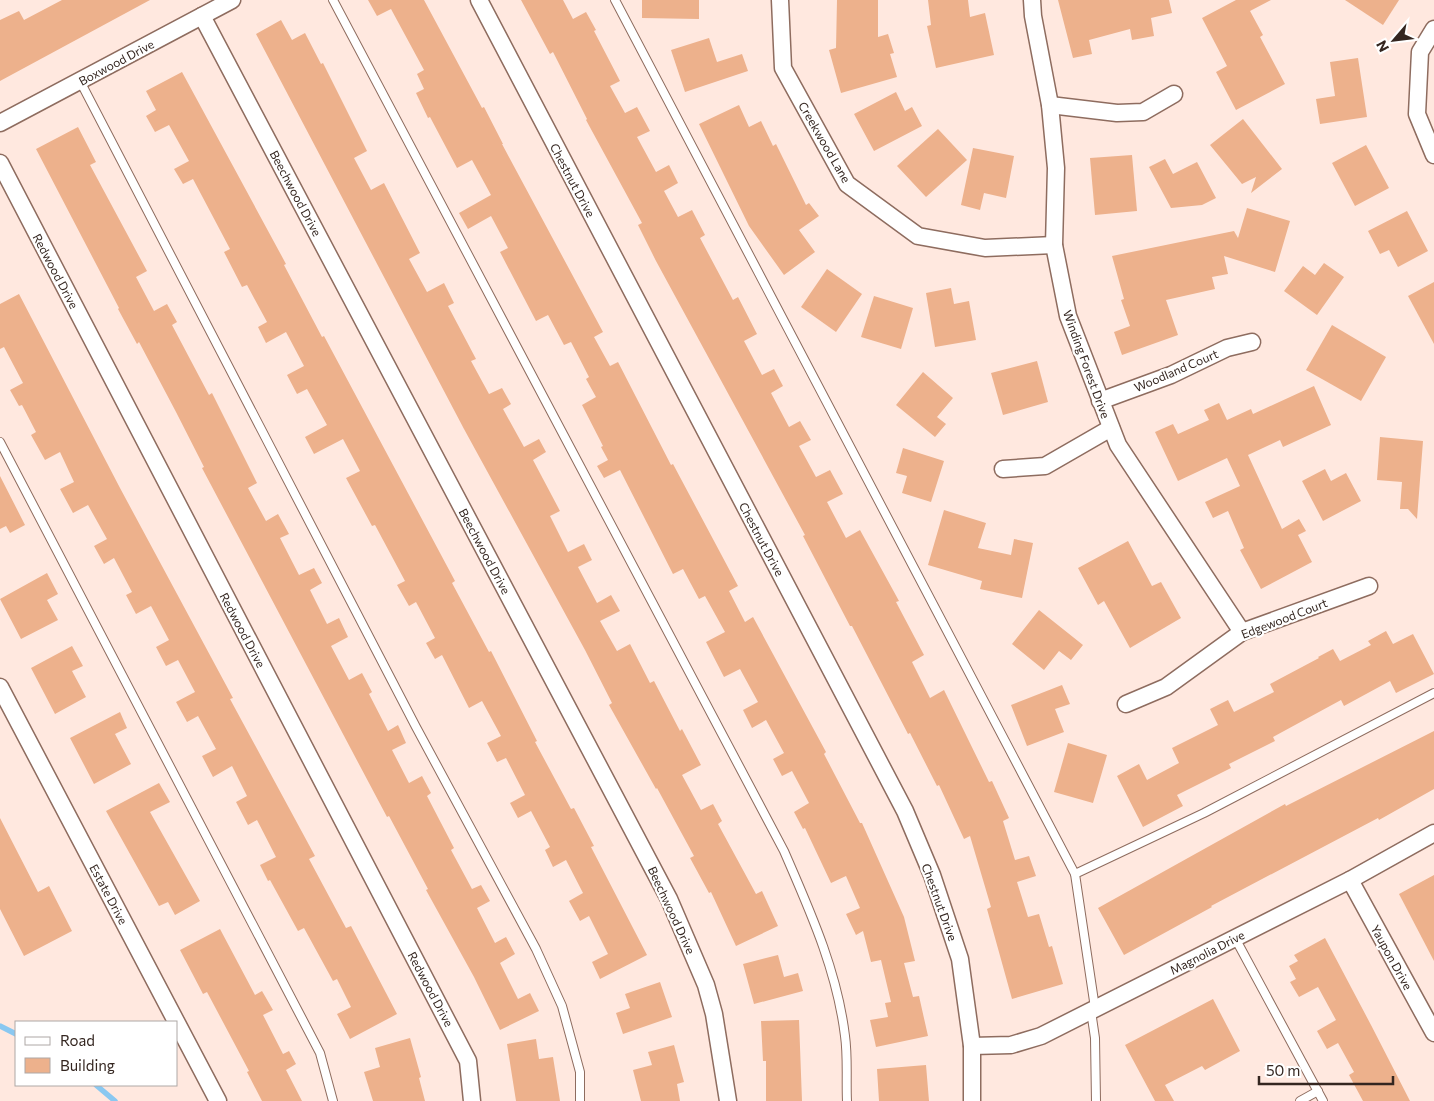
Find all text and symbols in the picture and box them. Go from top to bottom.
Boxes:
north arrow [1369,15,1419,65]
street label: Boxwood Drive [76,36,156,88]
text: N [1372,38,1392,55]
street label: Creekwood Lane [796,99,854,185]
street label: Chestnut Drive [548,141,598,219]
street label: Beechwood Drive [268,148,324,238]
street label: Redwood Drive [30,231,82,311]
street label: Winding Forest Drive [1061,308,1113,420]
street label: Woodland Court [1132,346,1220,394]
street label: Chestnut Drive [737,500,787,578]
street label: Beechwood Drive [457,506,513,596]
street label: Redwood Drive [217,590,269,670]
street label: Edgewood Court [1239,595,1329,641]
street label: Chestnut Drive [919,861,961,943]
street label: Estate Drive [87,862,131,926]
street label: Beechwood Drive [646,864,698,956]
street label: Yaupon Drive [1368,922,1416,992]
street label: Magnolia Drive [1167,927,1247,977]
street label: Redwood Drive [405,949,457,1029]
legend [15,1021,178,1086]
text: Road [60,1031,95,1049]
scale bar [1259,1054,1393,1086]
text: Building [60,1056,115,1074]
text: 50 m [1266,1061,1300,1079]

